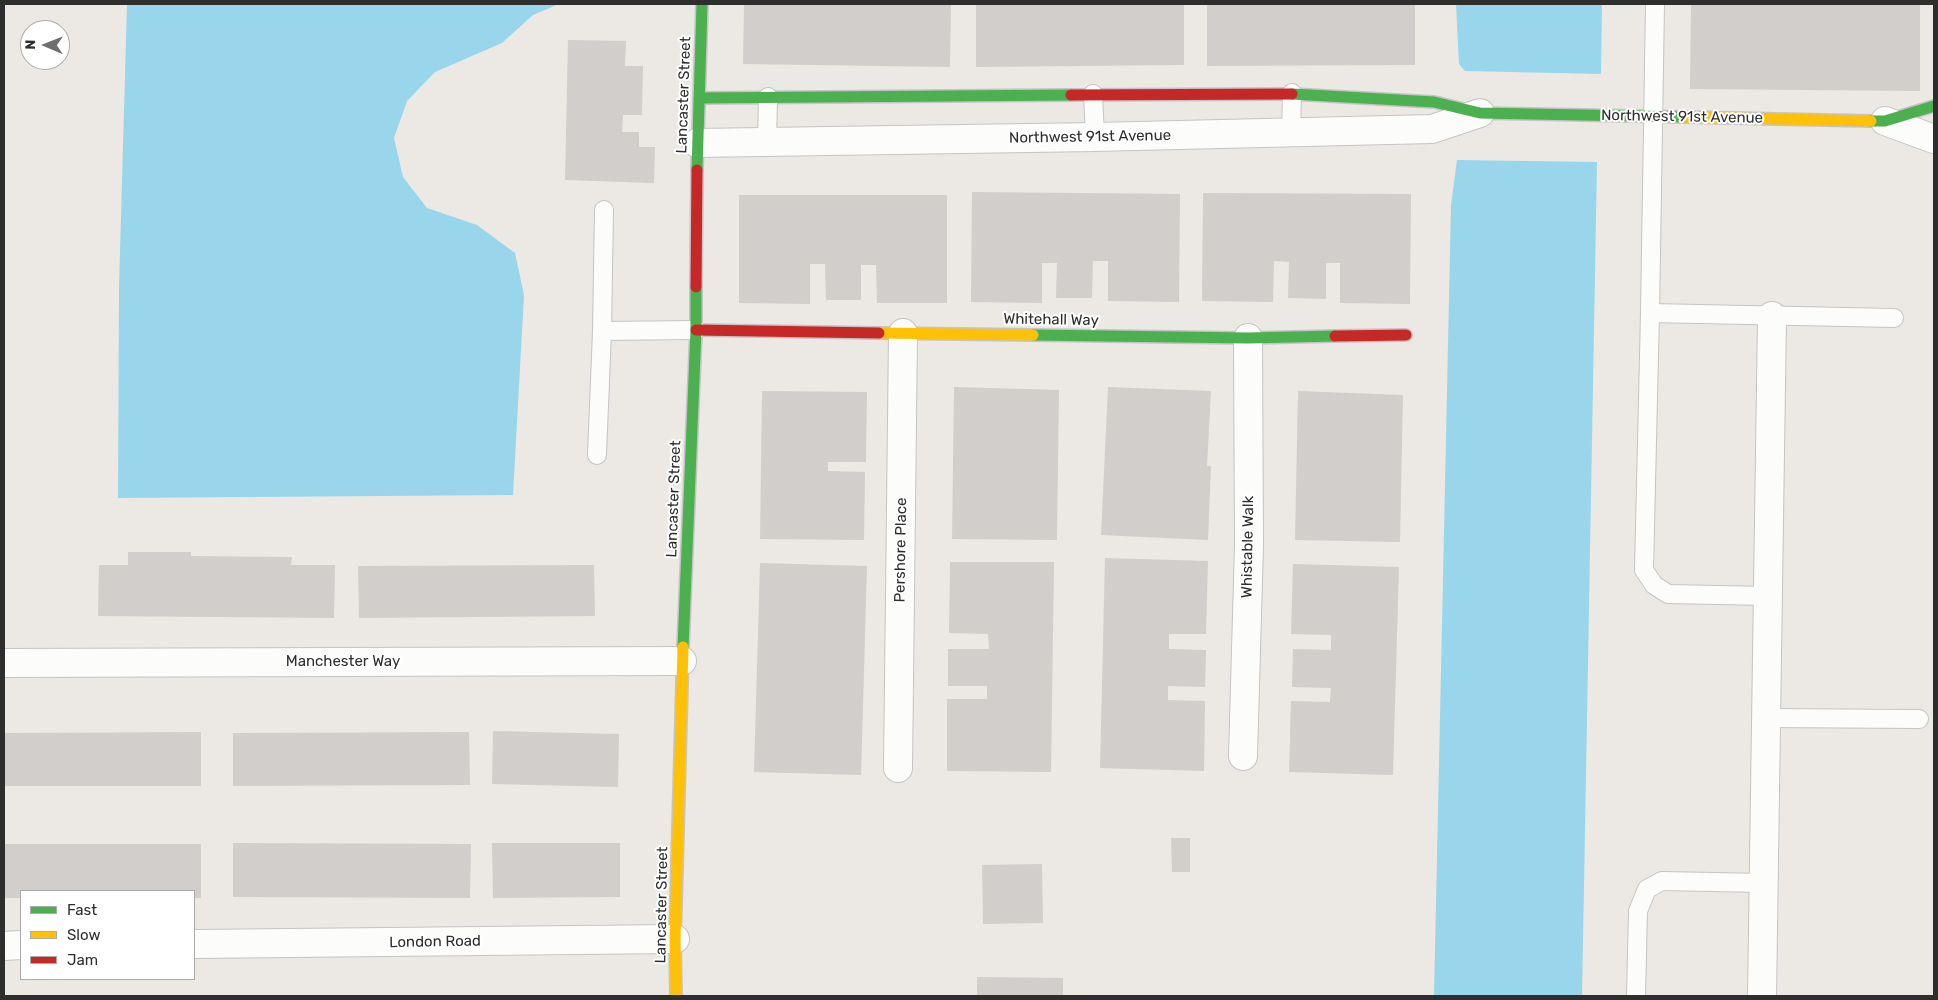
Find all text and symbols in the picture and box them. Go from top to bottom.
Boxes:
north arrow [20,20,70,70]
street label: Lancaster Street [673,36,695,154]
text: N [22,40,39,50]
street label: Northwest 91st Avenue [1601,107,1763,127]
street label: Northwest 91st Avenue [1009,127,1171,147]
street label: Whitehall Way [1003,310,1099,330]
street label: Lancaster Street [663,440,685,558]
street label: Whistable Walk [1238,496,1258,598]
street label: Pershore Place [891,497,911,603]
street label: Manchester Way [286,653,400,671]
street label: Lancaster Street [652,846,672,964]
legend [20,890,195,980]
text: Fast [67,901,97,919]
text: Slow [67,926,100,944]
street label: London Road [389,932,481,952]
text: Jam [67,951,98,969]

